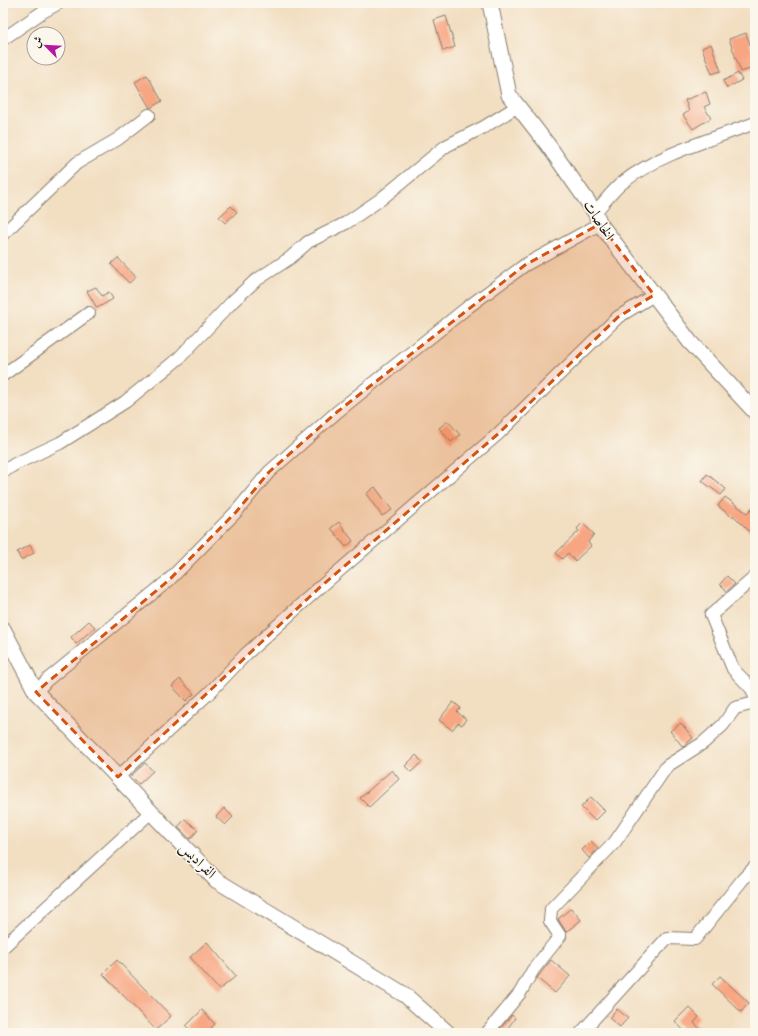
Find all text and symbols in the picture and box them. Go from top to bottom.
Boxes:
north arrow [26,26,66,66]
text: ش [28,34,46,50]
street label: الخاصات [579,196,619,244]
street label: الفراديس [175,837,221,883]

